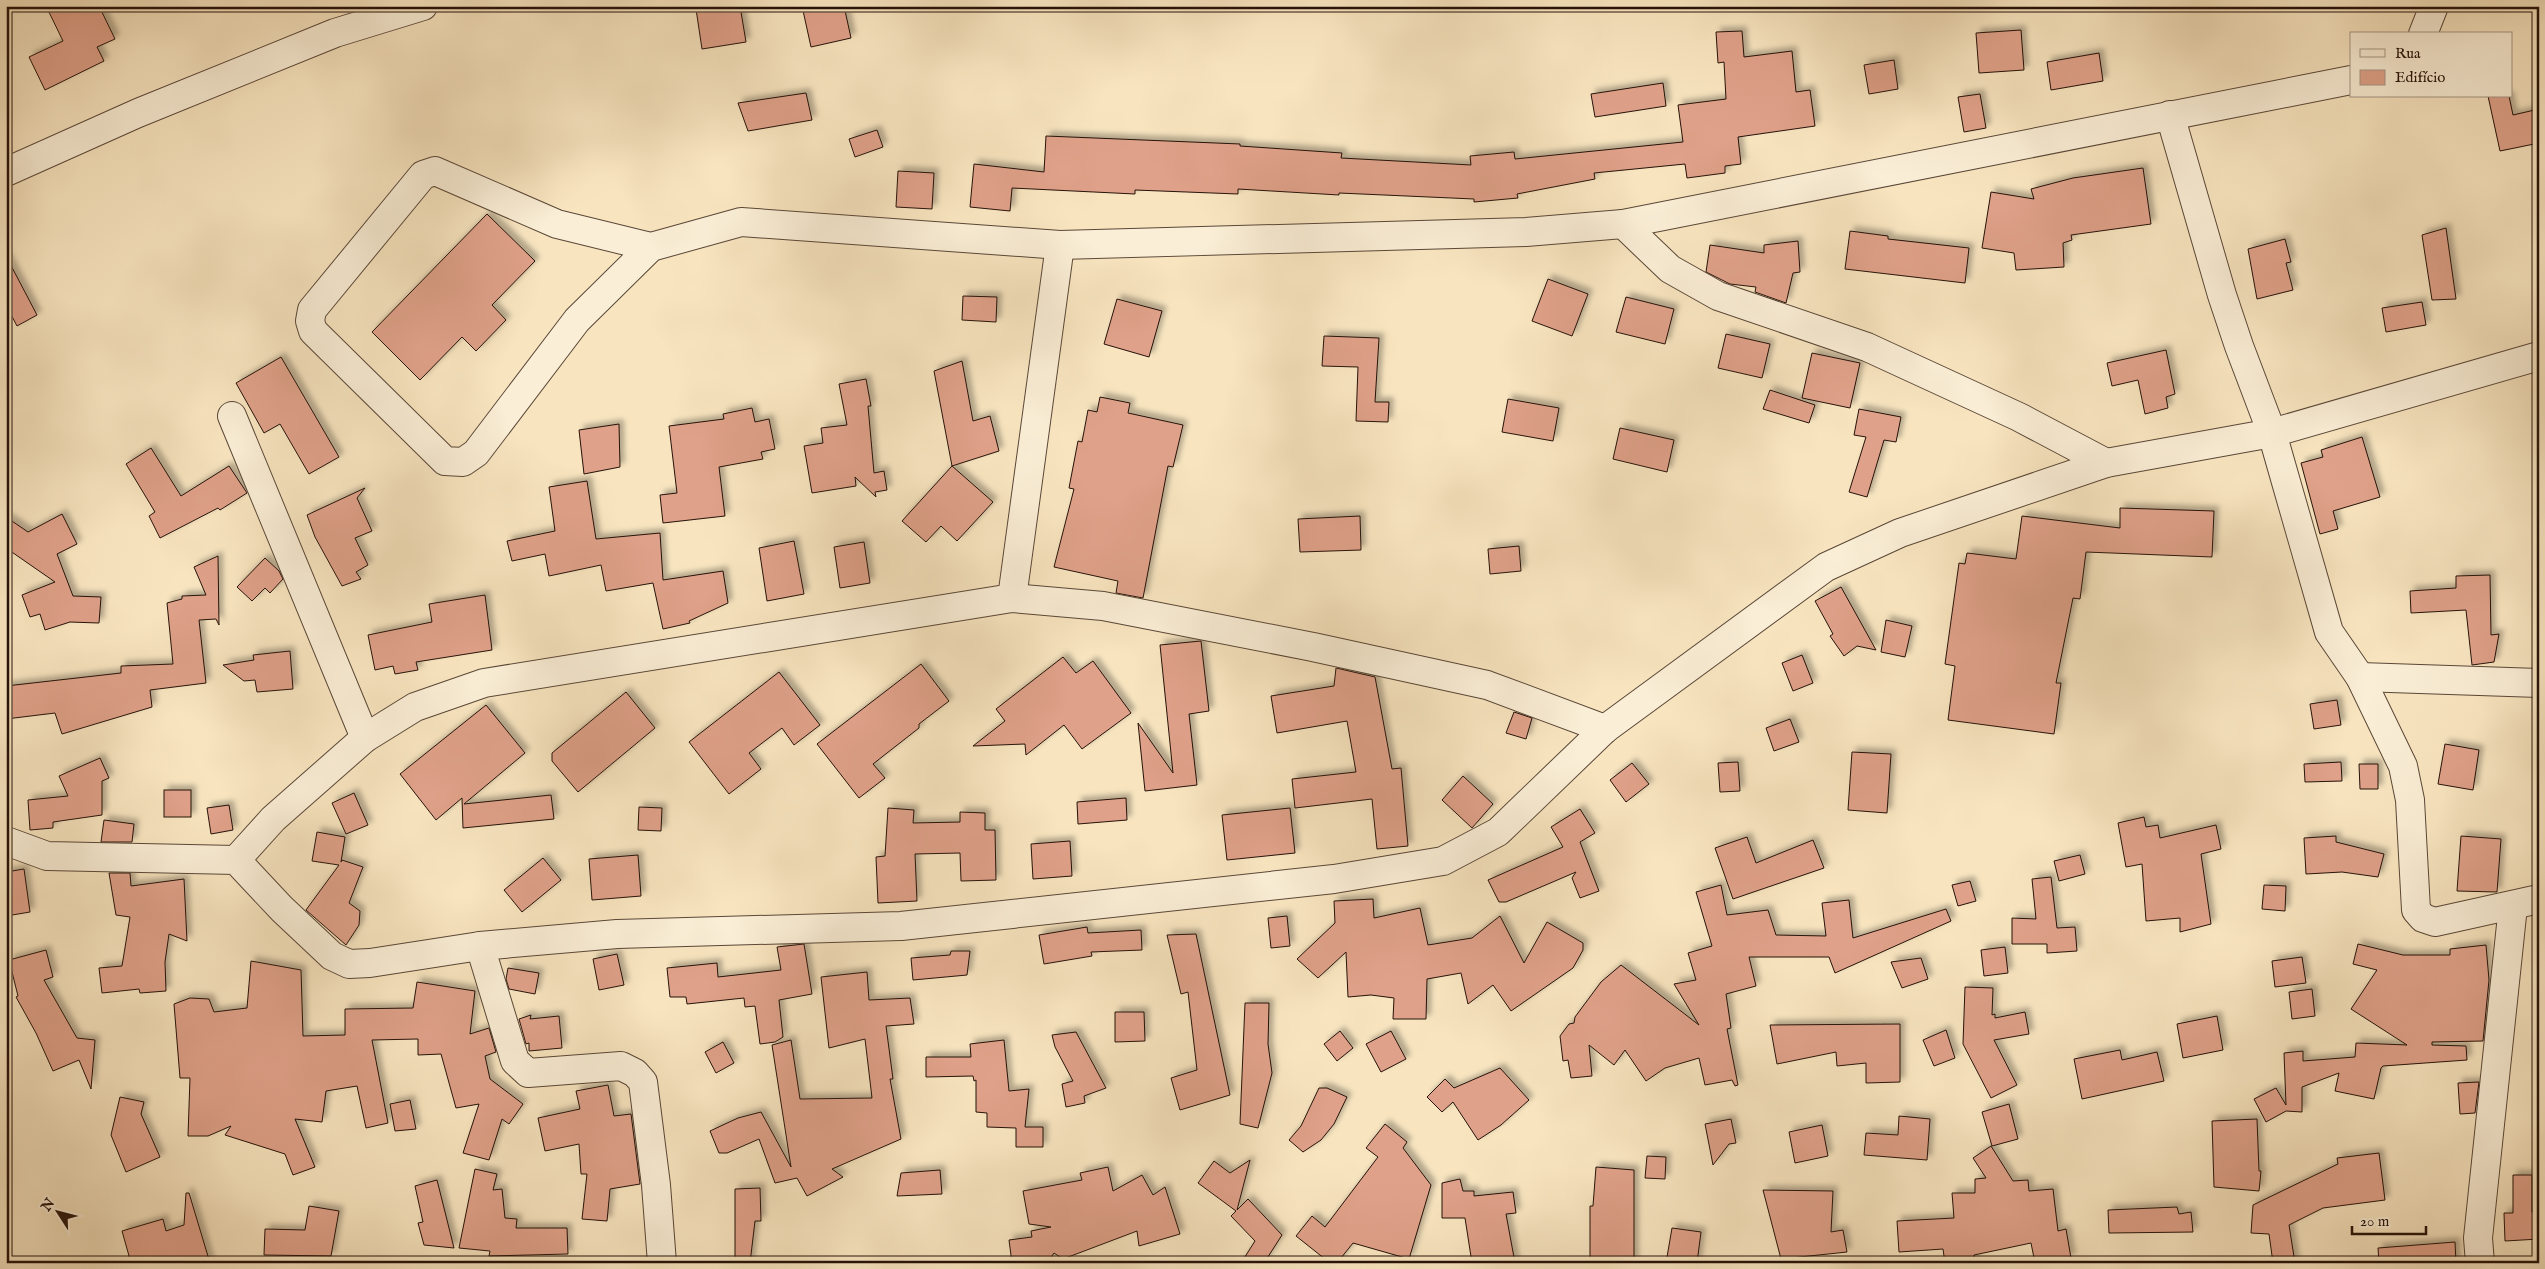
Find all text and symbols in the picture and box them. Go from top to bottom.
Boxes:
legend [2350,32,2512,98]
text: Rua [2395,44,2421,63]
text: Edifício [2395,68,2445,87]
north arrow [32,1186,82,1236]
text: N [37,1195,59,1216]
scale bar [2352,1204,2426,1236]
text: 20 m [2360,1212,2390,1231]

